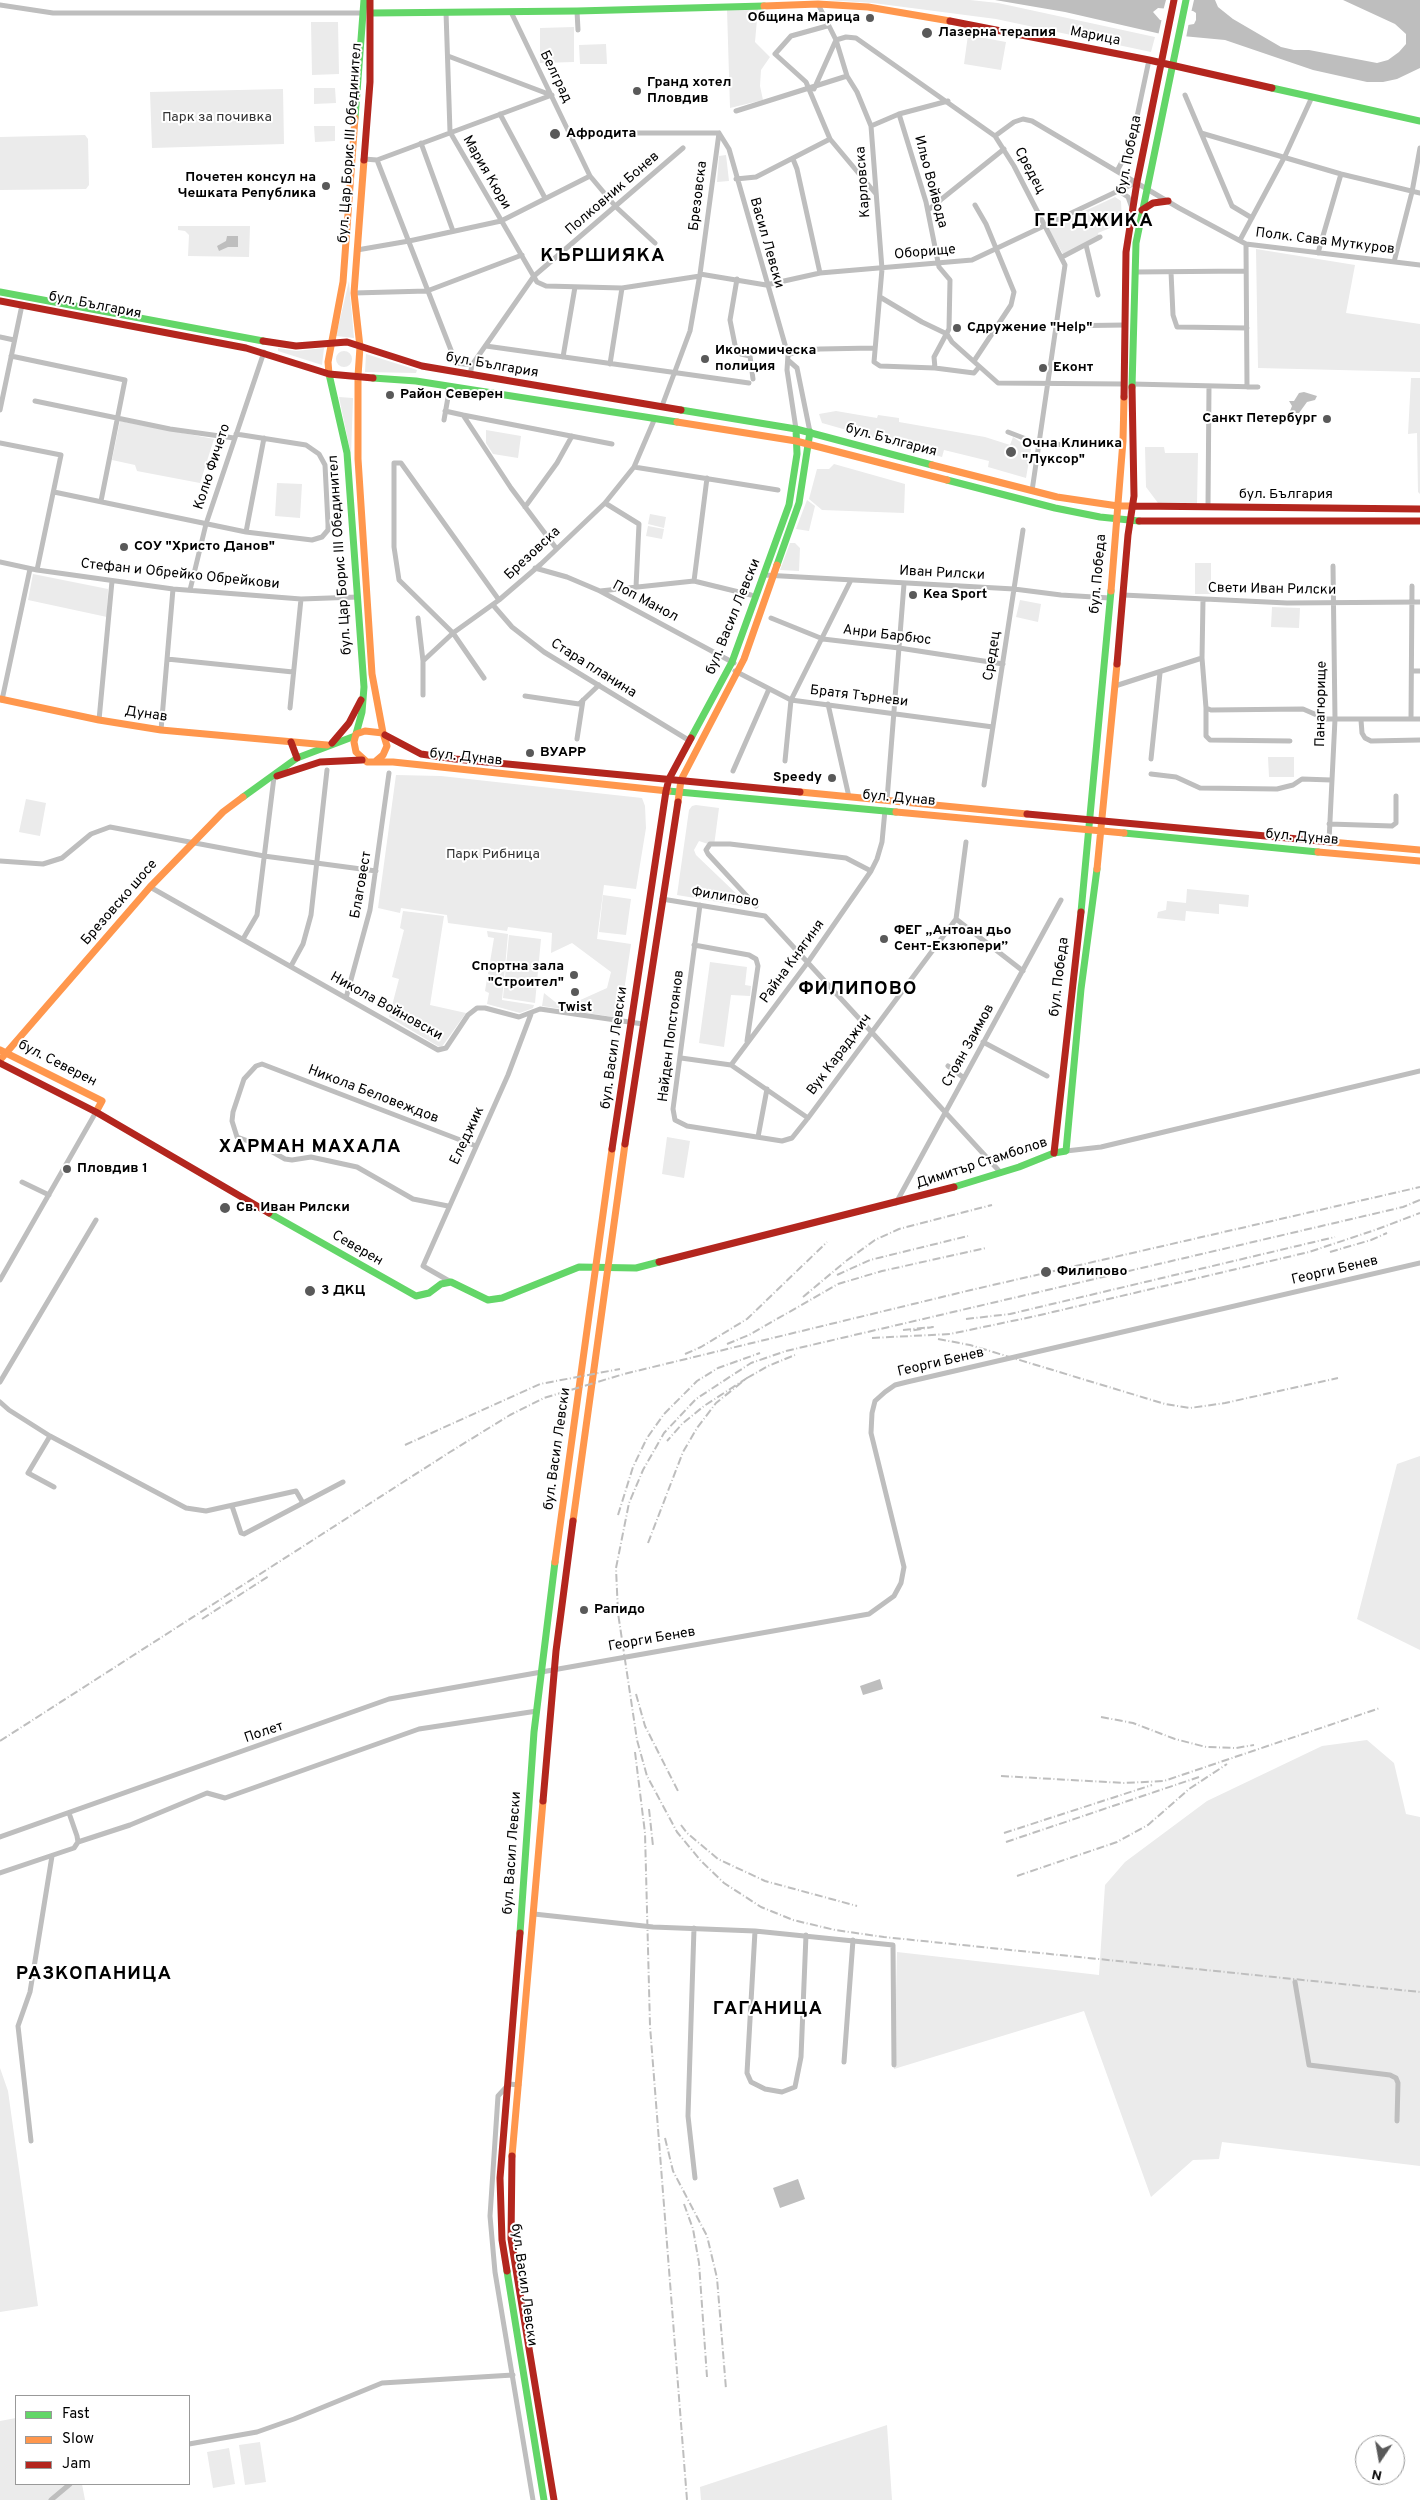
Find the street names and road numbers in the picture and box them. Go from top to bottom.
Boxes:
street label: Марица [1068,24,1122,50]
street label: бул. Цар Борис III Обединител [336,42,366,244]
street label: Белград [535,48,575,106]
street label: бул. Победа [1114,114,1146,196]
street label: Мария Кюри [458,133,514,213]
street label: Ильо Войвода [910,134,950,230]
street label: Средец [1010,145,1048,197]
street label: Карловска [853,146,875,218]
street label: Полковник Бонев [563,149,663,239]
street label: Брезовска [686,160,712,232]
street label: Васил Левски [745,196,787,290]
street label: Полк. Сава Муткуров [1254,225,1396,259]
street label: Оборище [893,242,957,264]
street label: бул. България [47,289,143,323]
street label: бул. България [444,350,540,382]
street label: бул. България [843,421,939,461]
street label: Колю Фичето [191,422,235,512]
street label: бул. Цар Борис III Обединител [326,454,356,656]
street label: бул. България [1239,487,1333,503]
street label: Брезовска [502,524,564,584]
street label: бул. Победа [1087,533,1111,615]
street label: Стефан и Обрейко Обрейкови [80,556,280,594]
street label: бул. Васил Левски [703,557,765,677]
street label: Иван Рилски [899,563,985,585]
street label: Поп Манол [609,578,681,626]
street label: Свети Иван Рилски [1208,580,1336,600]
street label: Анри Барбюс [842,622,932,650]
street label: Средец [981,630,1005,682]
street label: Стара планина [547,636,639,702]
street label: Панагюрище [1313,661,1331,747]
street label: Братя Търневи [809,683,909,711]
street label: Дунав [123,704,169,726]
street label: бул. Дунав [429,746,503,770]
street label: бул. Дунав [862,787,936,811]
street label: бул. Дунав [1265,826,1339,850]
street label: Благовест [348,850,376,920]
street label: Брезовско шосе [78,857,162,949]
street label: Филипово [690,884,760,912]
street label: Райна Княгиня [757,917,829,1007]
street label: бул. Победа [1047,936,1073,1018]
street label: Никола Войновски [327,969,445,1045]
street label: Найден Попстоянов [656,969,688,1103]
street label: бул. Васил Левски [598,986,632,1110]
street label: Стоян Заимов [939,1002,999,1090]
street label: Вук Караджич [804,1011,876,1099]
street label: бул. Северен [15,1037,99,1091]
street label: Никола Беловеждов [305,1062,441,1128]
street label: Еледжик [447,1104,489,1168]
street label: Димитър Стамболов [914,1135,1050,1193]
street label: Северен [329,1228,385,1270]
street label: Георги Бенев [1290,1253,1380,1289]
street label: Георги Бенев [896,1345,986,1381]
street label: бул. Васил Левски [541,1387,575,1511]
street label: Георги Бенев [607,1624,697,1656]
street label: Полет [242,1719,286,1747]
street label: бул. Васил Левски [500,1791,526,1915]
street label: бул. Васил Левски [506,2223,540,2347]

